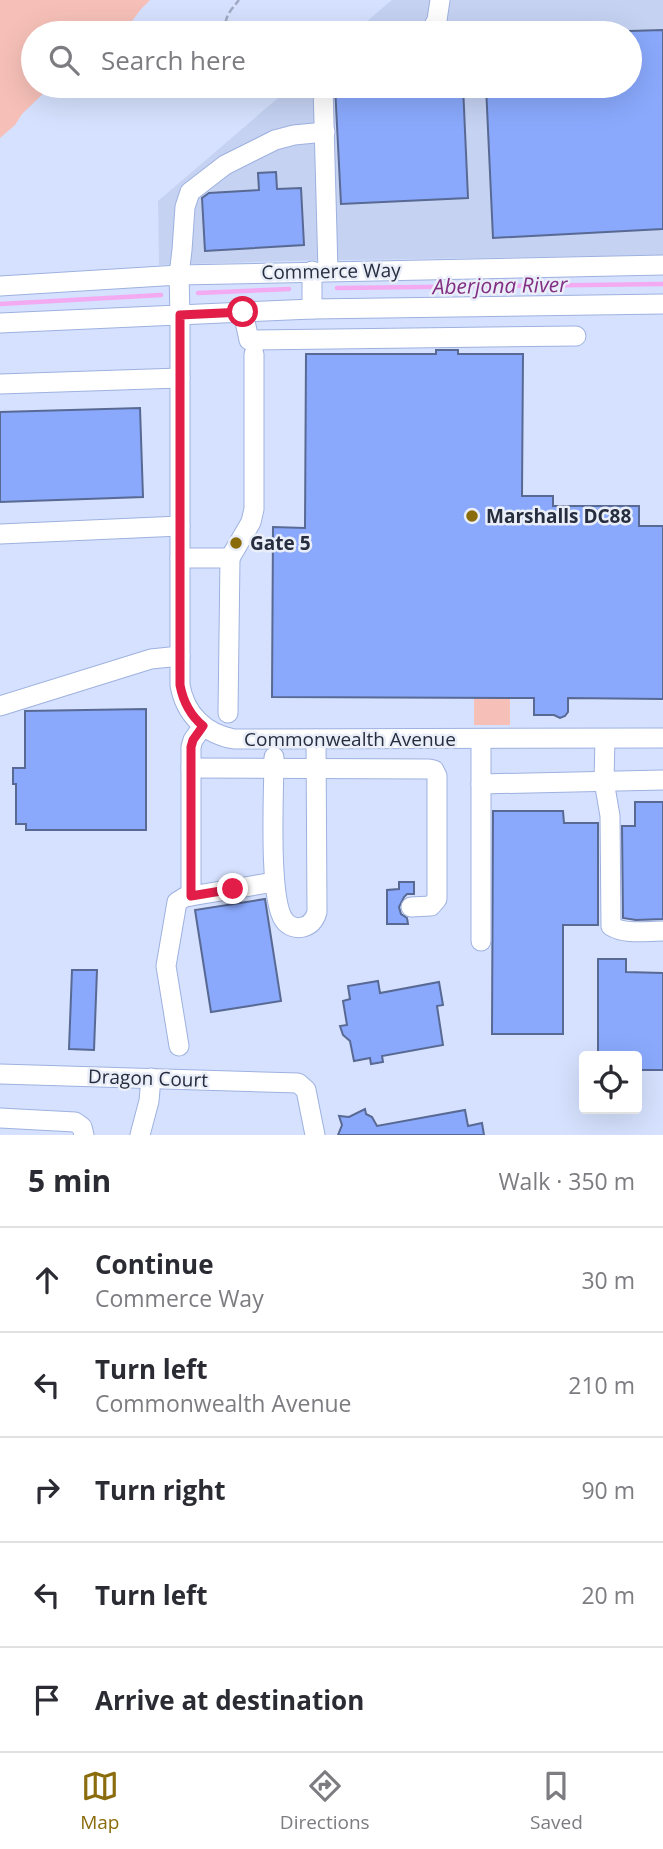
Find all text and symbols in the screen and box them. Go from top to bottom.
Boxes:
search box [21,21,642,98]
icon: search [45,41,83,79]
text: Search here [101,42,246,78]
street label: Commerce Way [261,257,401,285]
water label: Aberjona River [430,270,568,300]
route start [227,296,258,327]
place label: Marshalls DC88 [486,503,631,529]
marker: Marshalls DC88 [464,508,480,524]
place label: Gate 5 [250,530,311,556]
marker: Gate 5 [228,535,244,551]
street label: Commonwealth Avenue [244,726,456,752]
route end [217,873,248,904]
map controls [579,1051,642,1114]
button: locate [579,1051,642,1114]
street label: Dragon Court [88,1063,209,1093]
text: 5 min [28,1160,111,1201]
text: Walk · 350 m [498,1165,635,1197]
text: Continue [95,1246,214,1282]
icon: ahead [28,1261,66,1299]
text: 30 m [581,1264,635,1296]
text: Commerce Way [95,1282,264,1314]
text: Turn left [95,1351,207,1387]
icon: left [28,1366,66,1404]
text: 210 m [568,1369,635,1401]
text: Commonwealth Avenue [95,1387,352,1419]
icon: right [28,1471,66,1509]
text: Turn right [95,1472,226,1508]
text: 90 m [581,1474,635,1506]
icon: left [28,1576,66,1614]
text: Turn left [95,1577,207,1613]
text: 20 m [581,1579,635,1611]
icon: arrive [28,1681,66,1719]
text: Arrive at destination [95,1682,364,1718]
tab: Map [80,1767,119,1835]
tab: Directions [280,1767,370,1835]
tab: Saved [530,1767,583,1835]

